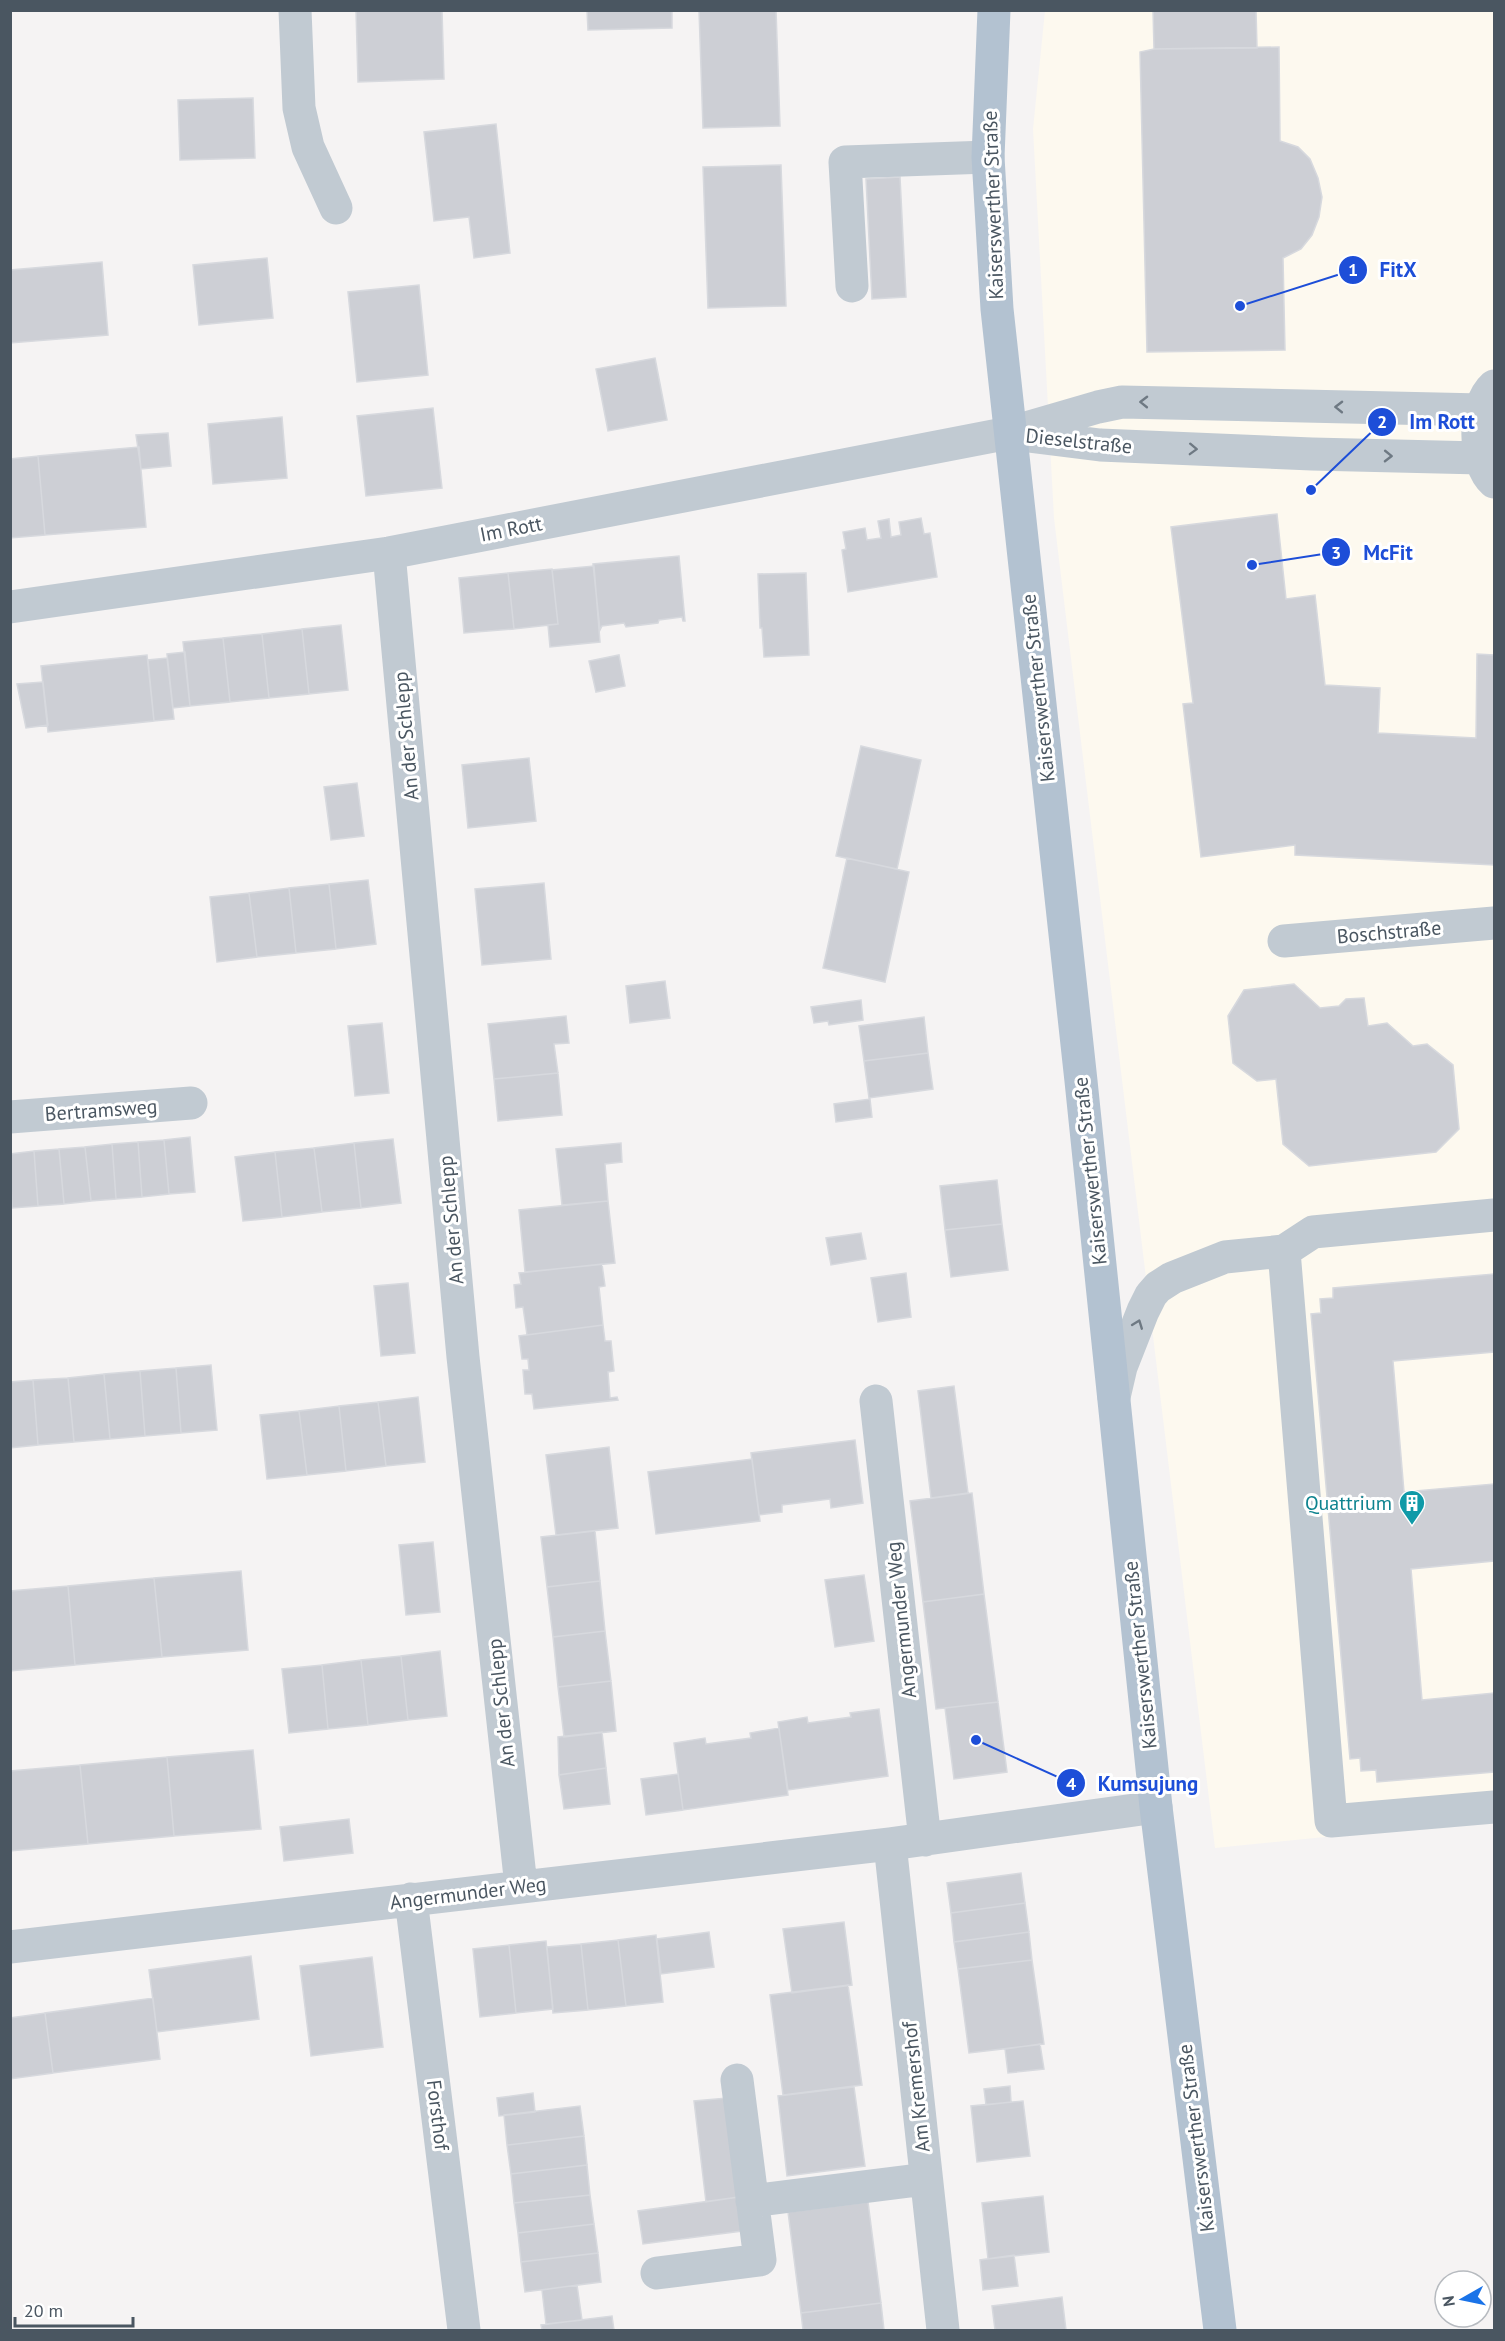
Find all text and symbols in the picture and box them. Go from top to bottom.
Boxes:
street label: Kaiserswerther Straße [977,110,1009,300]
callout: FitX [1338,250,1429,289]
text: FitX [1380,256,1417,283]
text: 1 [1348,258,1358,281]
one-way arrow [1140,396,1149,408]
one-way arrow [1335,400,1344,413]
callout: Im Rott [1367,402,1487,441]
text: Im Rott [1409,408,1475,435]
text: 2 [1377,410,1387,433]
street label: Dieselstraße [1024,422,1134,460]
one-way arrow [1188,443,1197,456]
one-way arrow [1383,450,1392,462]
street label: Im Rott [478,510,544,548]
callout: McFit [1321,533,1424,572]
text: McFit [1363,539,1413,566]
text: 3 [1331,541,1341,564]
street label: Kaiserswerther Straße [1015,593,1061,783]
street label: An der Schlepp [387,670,425,802]
street label: Boschstraße [1336,914,1442,950]
street label: Kaiserswerther Straße [1067,1076,1113,1266]
street label: Bertramsweg [44,1093,158,1127]
street label: An der Schlepp [432,1154,470,1286]
one-way arrow [1131,1319,1143,1330]
building icon: Quattrium [1397,1488,1427,1526]
place label: Quattrium [1305,1490,1392,1516]
street label: Angermunder Weg [880,1540,922,1700]
street label: Kaiserswerther Straße [1117,1560,1163,1750]
street label: An der Schlepp [481,1637,521,1769]
callout: Kumsujung [1056,1764,1210,1803]
text: Kumsujung [1098,1770,1198,1797]
text: 4 [1066,1772,1076,1795]
street label: Angermunder Weg [388,1871,548,1915]
street label: Am Kremershof [896,2019,936,2154]
street label: Kaiserswerther Straße [1172,2043,1220,2233]
street label: Forsthof [421,2078,455,2153]
north arrow [1433,2269,1493,2329]
scale bar [15,2290,134,2328]
text: N [1437,2295,1459,2308]
text: 20 m [24,2299,63,2322]

